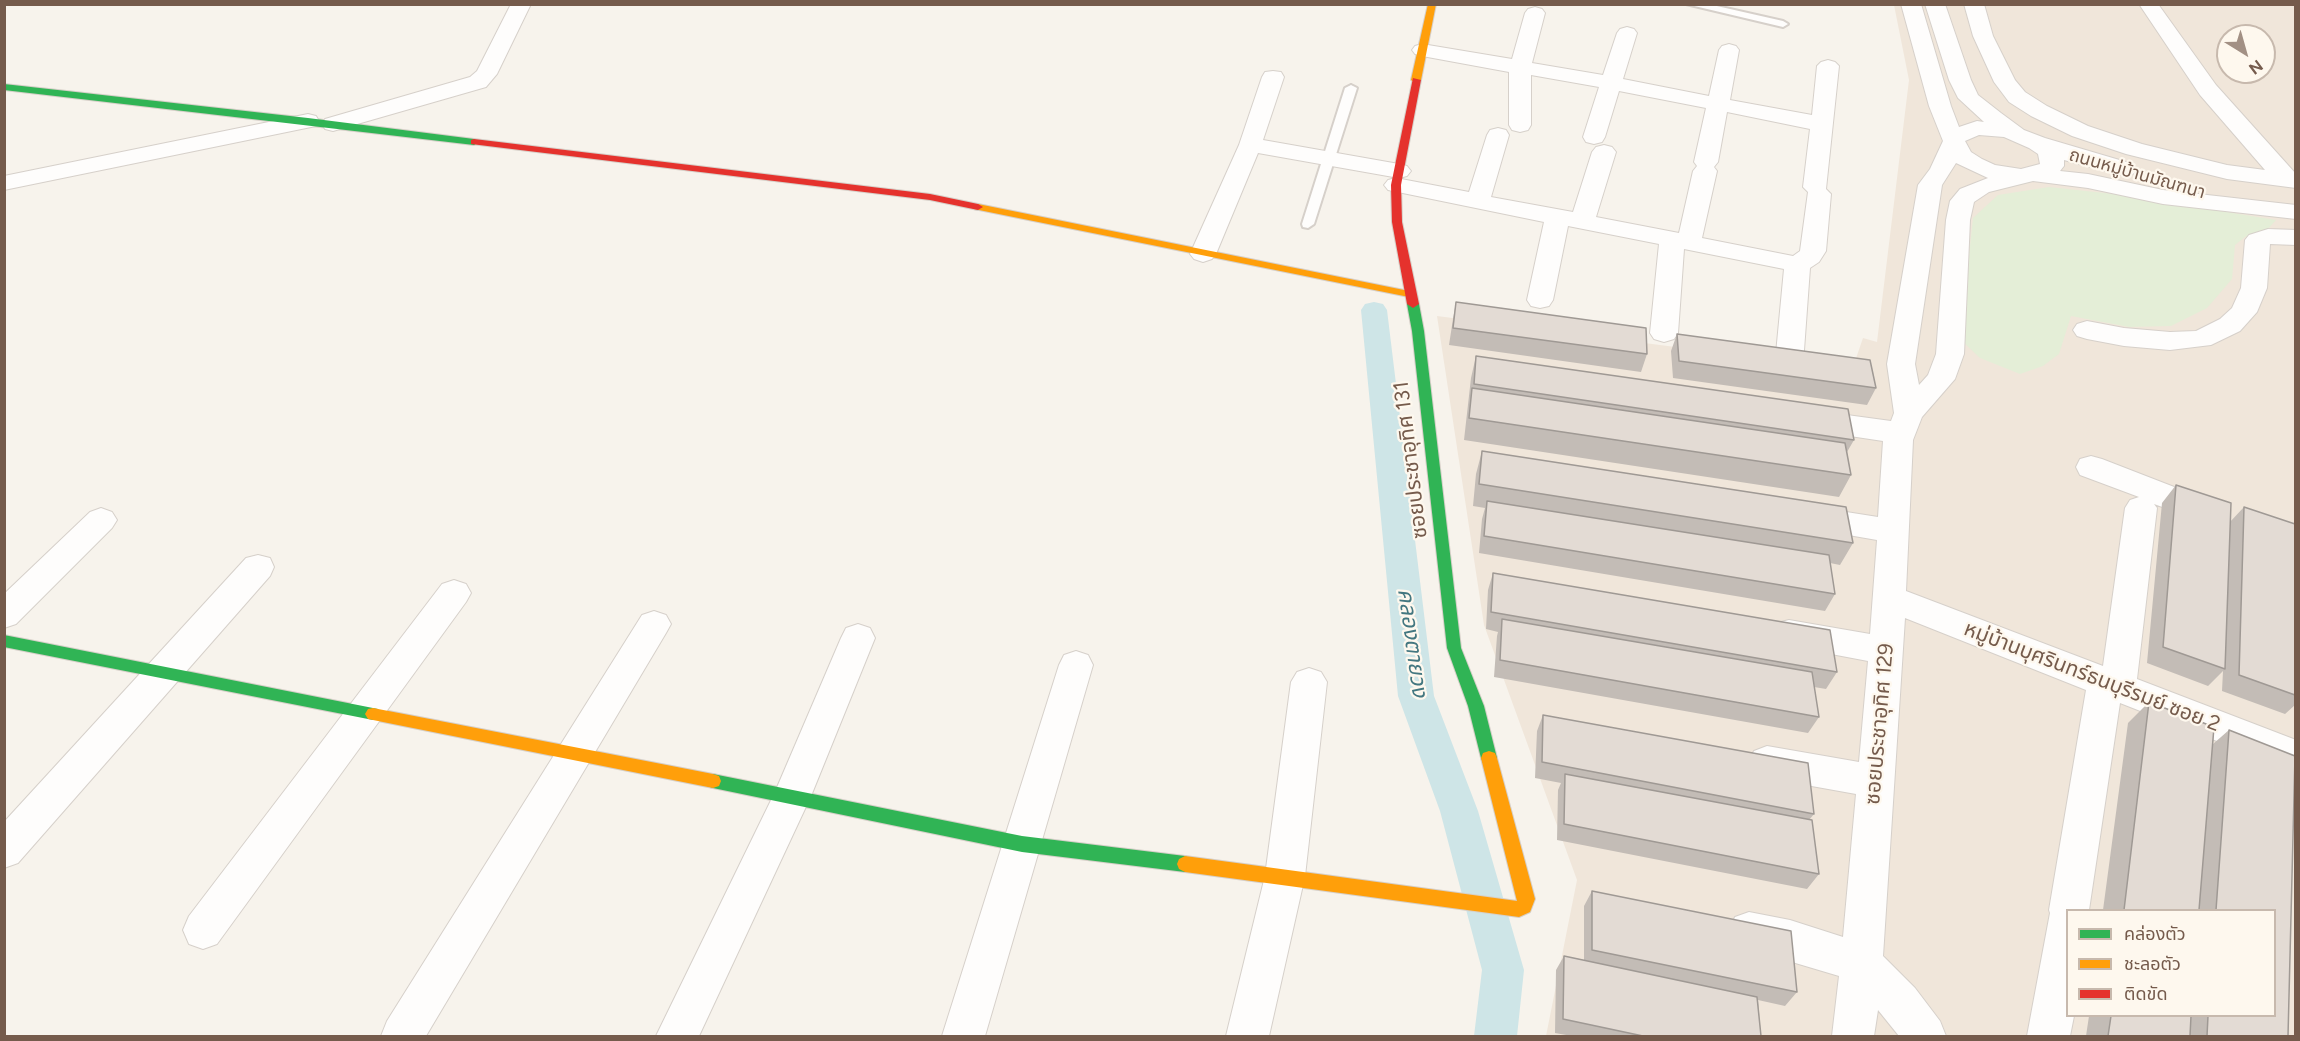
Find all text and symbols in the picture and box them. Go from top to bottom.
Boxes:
north arrow [2216,24,2276,84]
text: N [2245,56,2267,78]
street label: ถนนหมู่บ้านมัณฑนา [2066,144,2208,204]
street label: ซอยประชาอุทิศ 131 [1389,380,1433,540]
water label: คลองตายวง [1391,587,1433,699]
street label: หมู่บ้านบุศรินทร์ธนบุรีรมย์ ซอย 2 [1960,616,2224,738]
street label: ซอยประชาอุทิศ 129 [1860,642,1900,806]
legend [2066,909,2276,1017]
text: คล่องตัว [2124,923,2186,945]
text: ชะลอตัว [2124,953,2181,975]
text: ติดขัด [2124,983,2167,1005]

